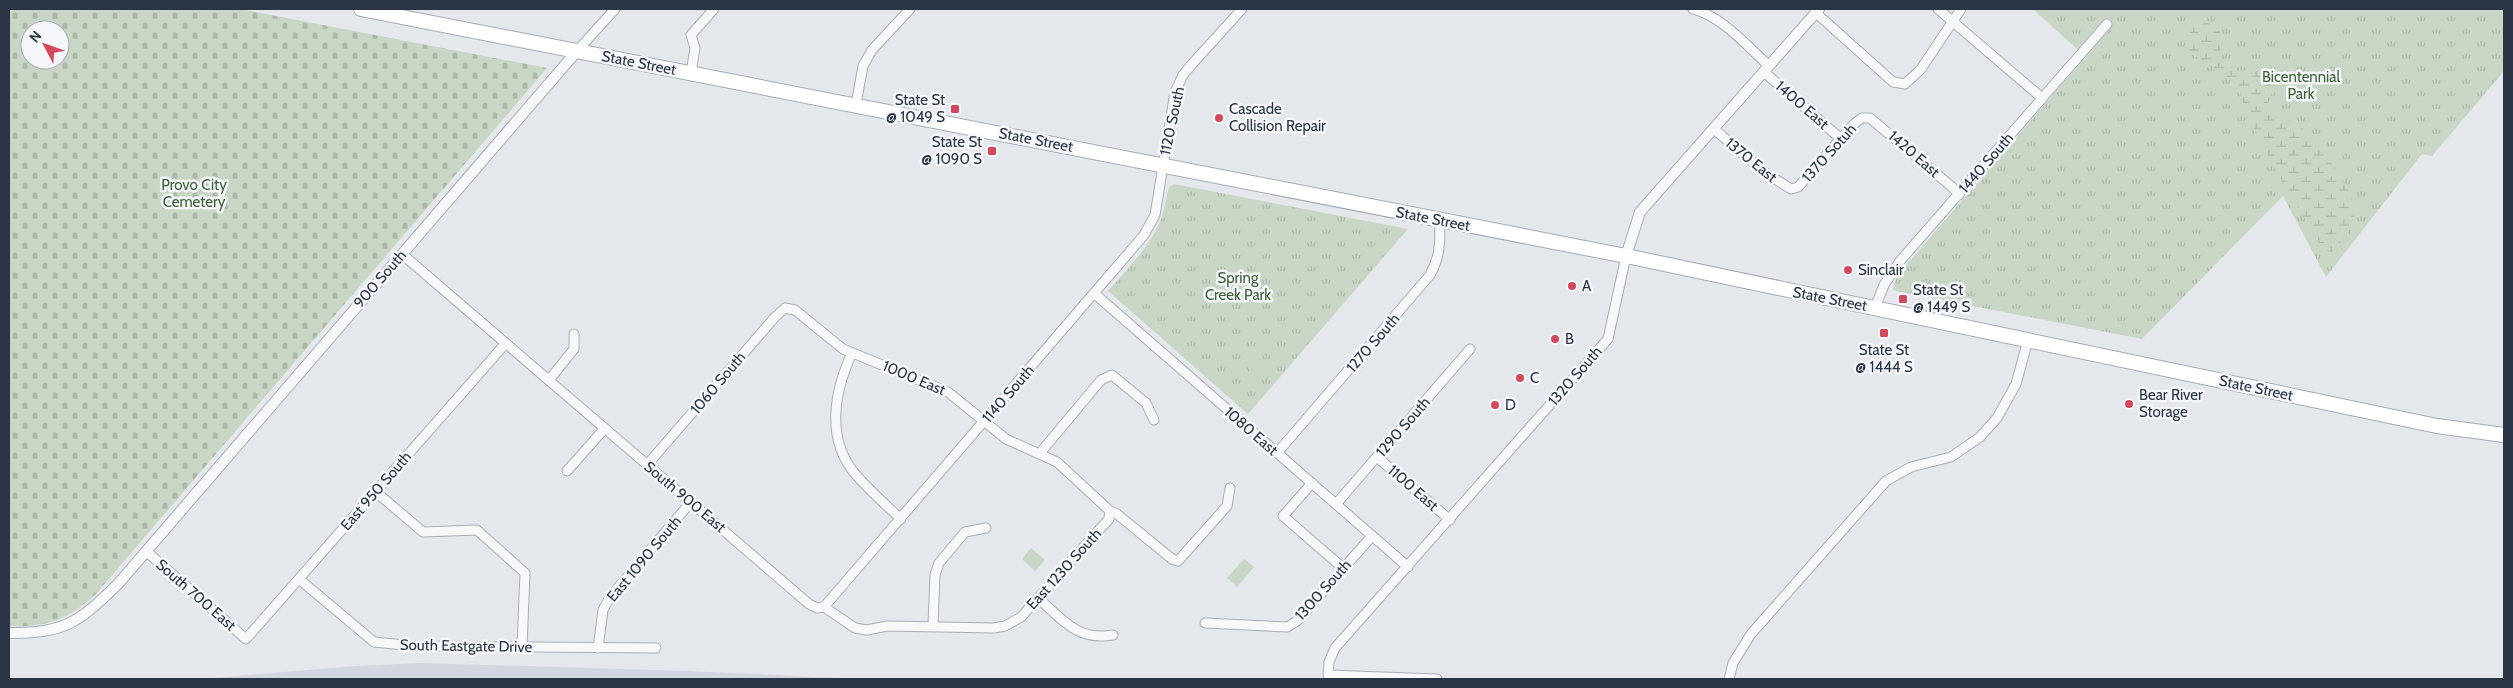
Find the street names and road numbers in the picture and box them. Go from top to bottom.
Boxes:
street label: State Street [600,47,678,79]
street label: 1400 East [1772,77,1832,133]
street label: 1120 South [1156,85,1188,157]
street label: 1370 Sotuh [1798,120,1860,186]
street label: State Street [997,124,1075,156]
street label: 1420 East [1885,127,1943,181]
street label: 1440 South [1955,129,2017,197]
street label: 1370 East [1722,134,1780,186]
street label: State Street [1394,203,1472,235]
street label: 900 South [350,246,410,312]
street label: State Street [1791,283,1869,315]
street label: 1270 South [1343,310,1403,376]
street label: 1320 South [1544,343,1606,409]
street label: 1060 South [687,348,749,418]
street label: 1000 East [880,357,948,399]
street label: 1140 South [978,362,1038,426]
street label: State Street [2217,371,2295,405]
street label: 1290 South [1372,393,1434,461]
street label: 1080 East [1221,403,1281,459]
street label: East 950 South [337,448,415,534]
street label: South 900 East [641,458,729,536]
street label: 1100 East [1384,461,1442,515]
street label: East 1090 South [603,513,685,605]
street label: East 1230 South [1023,525,1105,613]
street label: South 700 East [152,555,240,635]
street label: 1300 South [1291,556,1355,624]
street label: South Eastgate Drive [400,636,533,656]

